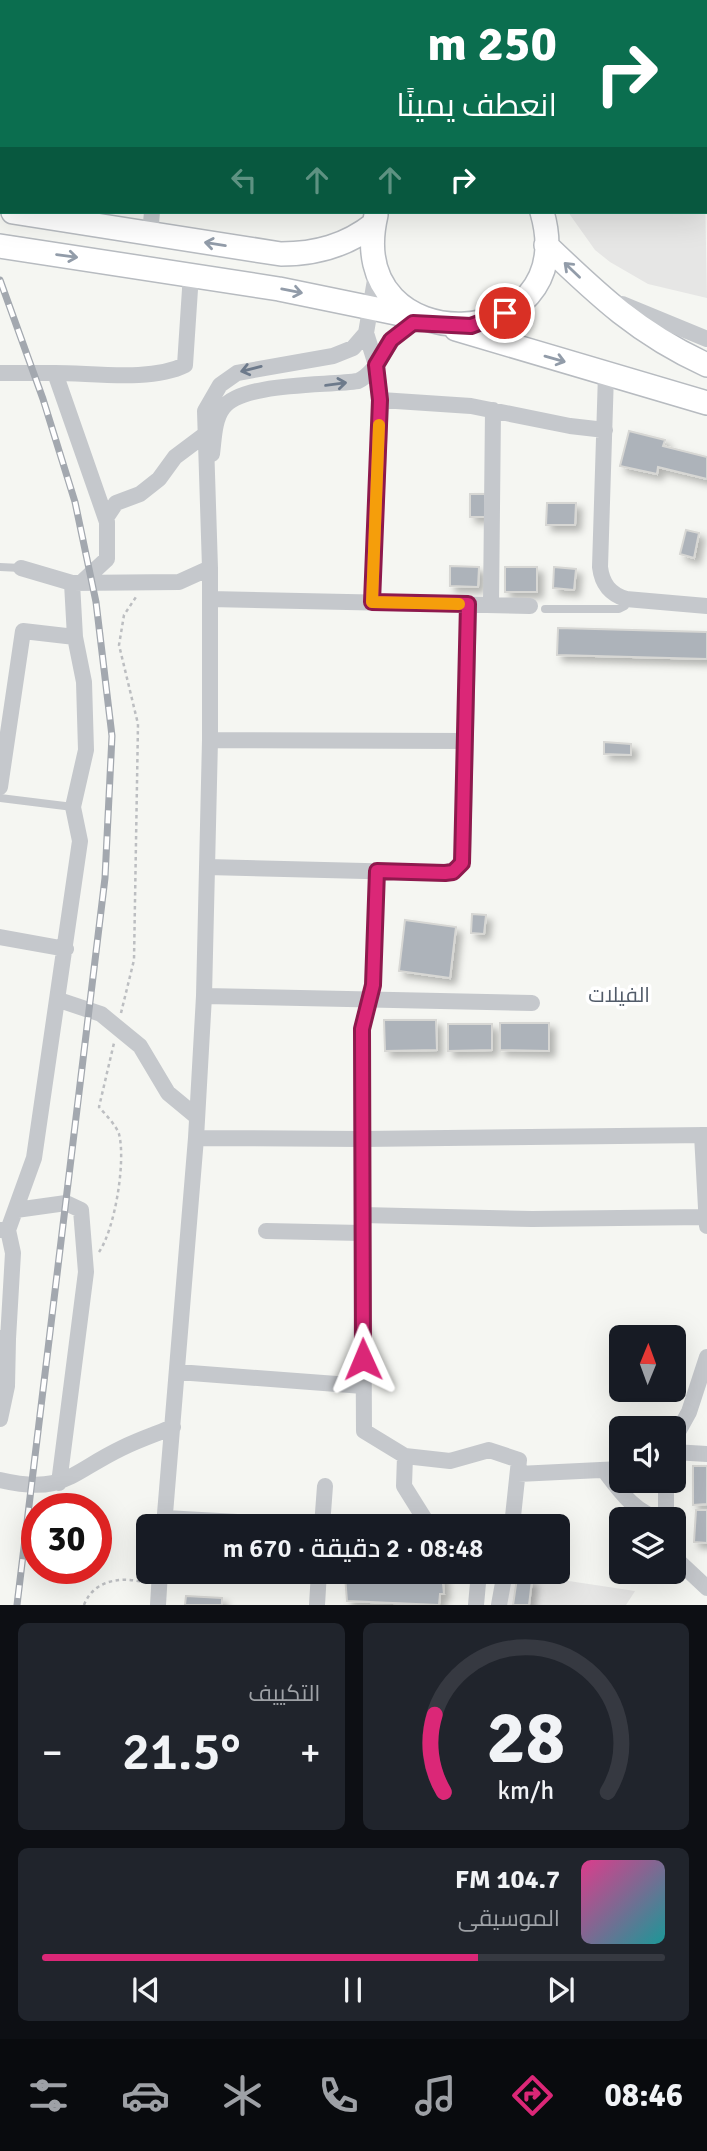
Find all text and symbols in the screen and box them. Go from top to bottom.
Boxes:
text: 250 m [427,14,557,74]
icon: right [581,28,672,119]
text: انعطف يمينًا [396,86,557,125]
icon: left [225,161,263,199]
icon: ahead [298,161,336,199]
icon: ahead [371,161,409,199]
icon: right [444,161,482,199]
one-way arrow [204,237,227,250]
one-way arrow [56,250,78,263]
one-way arrow [564,261,581,278]
pin [475,283,535,343]
one-way arrow [280,285,303,299]
icon: arrive [486,294,524,332]
one-way arrow [544,354,566,367]
one-way arrow [240,363,262,376]
one-way arrow [324,377,347,390]
district label: الفيلات [588,982,650,1008]
position arrow [326,1322,400,1396]
north arrow [609,1325,686,1402]
map controls [609,1325,686,1584]
button: sound [609,1416,686,1493]
speed limit sign: 30 [21,1493,112,1584]
button: layers [609,1507,686,1584]
text: 08:48 · 2 دقيقة · 670 m [223,1533,483,1565]
text: التكييف [248,1679,321,1708]
text: 28 [486,1695,565,1784]
text: 21.5° [122,1720,241,1784]
text: − [42,1729,63,1776]
text: + [300,1729,321,1776]
text: km/h [497,1775,554,1806]
text: 104.7 FM [455,1864,560,1896]
text: الموسيقى [458,1904,560,1933]
icon: previous [127,1971,165,2009]
icon: pause [334,1971,372,2009]
icon: next [542,1971,580,2009]
icon: filters [24,2071,73,2120]
icon: car [121,2071,170,2120]
icon: climate [218,2071,267,2120]
icon: phone [314,2071,363,2120]
icon: music [411,2071,460,2120]
icon: directions [508,2071,557,2120]
text: 08:46 [605,2076,683,2115]

